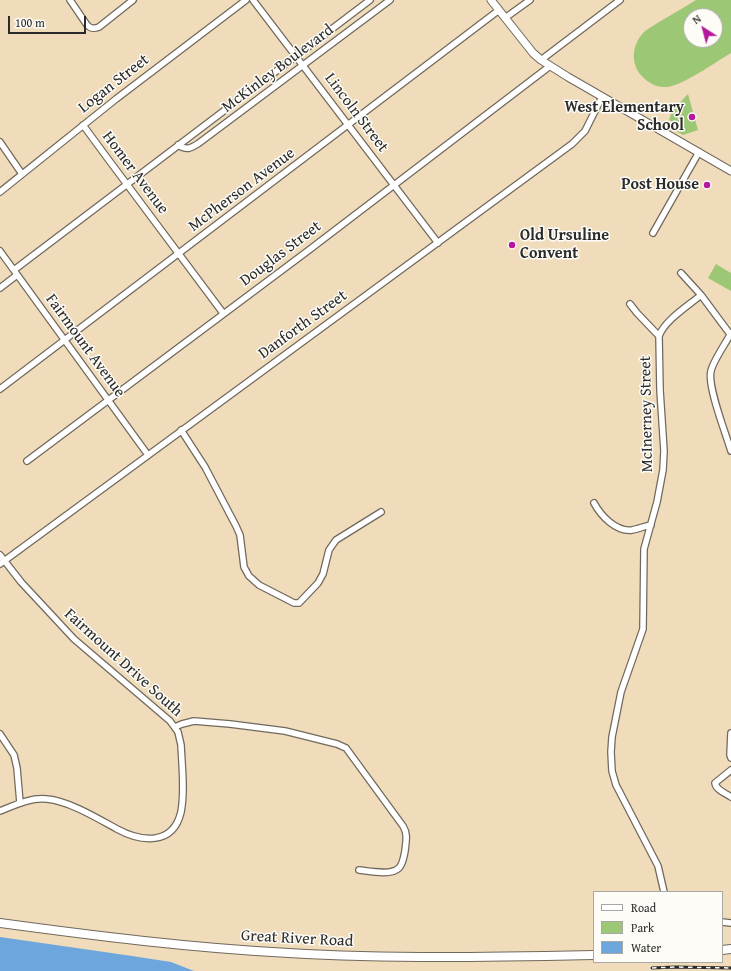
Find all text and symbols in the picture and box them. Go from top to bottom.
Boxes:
scale bar [10,8,88,34]
north arrow [683,8,723,48]
text: N [689,10,704,28]
text: 100 m [15,14,45,31]
street label: McKinley Boulevard [218,21,338,117]
street label: Logan Street [75,50,153,118]
street label: Lincoln Street [320,70,392,156]
place label: West Elementary School [564,98,684,136]
marker: West Elementary School [687,112,697,122]
street label: Homer Avenue [98,128,172,218]
street label: McPherson Avenue [185,144,299,236]
place label: Post House [621,175,699,195]
marker: Post House [702,180,712,190]
street label: Douglas Street [237,217,325,291]
place label: Old Ursuline Convent [520,226,609,264]
marker: Old Ursuline Convent [507,240,517,250]
street label: Danforth Street [255,286,351,364]
street label: Fairmount Avenue [41,291,129,401]
street label: McInerney Street [636,356,658,472]
street label: Fairmount Drive South [60,605,186,721]
legend [593,891,723,963]
text: Road [631,899,656,916]
text: Park [631,919,654,936]
street label: Great River Road [240,926,354,952]
text: Water [631,939,661,956]

